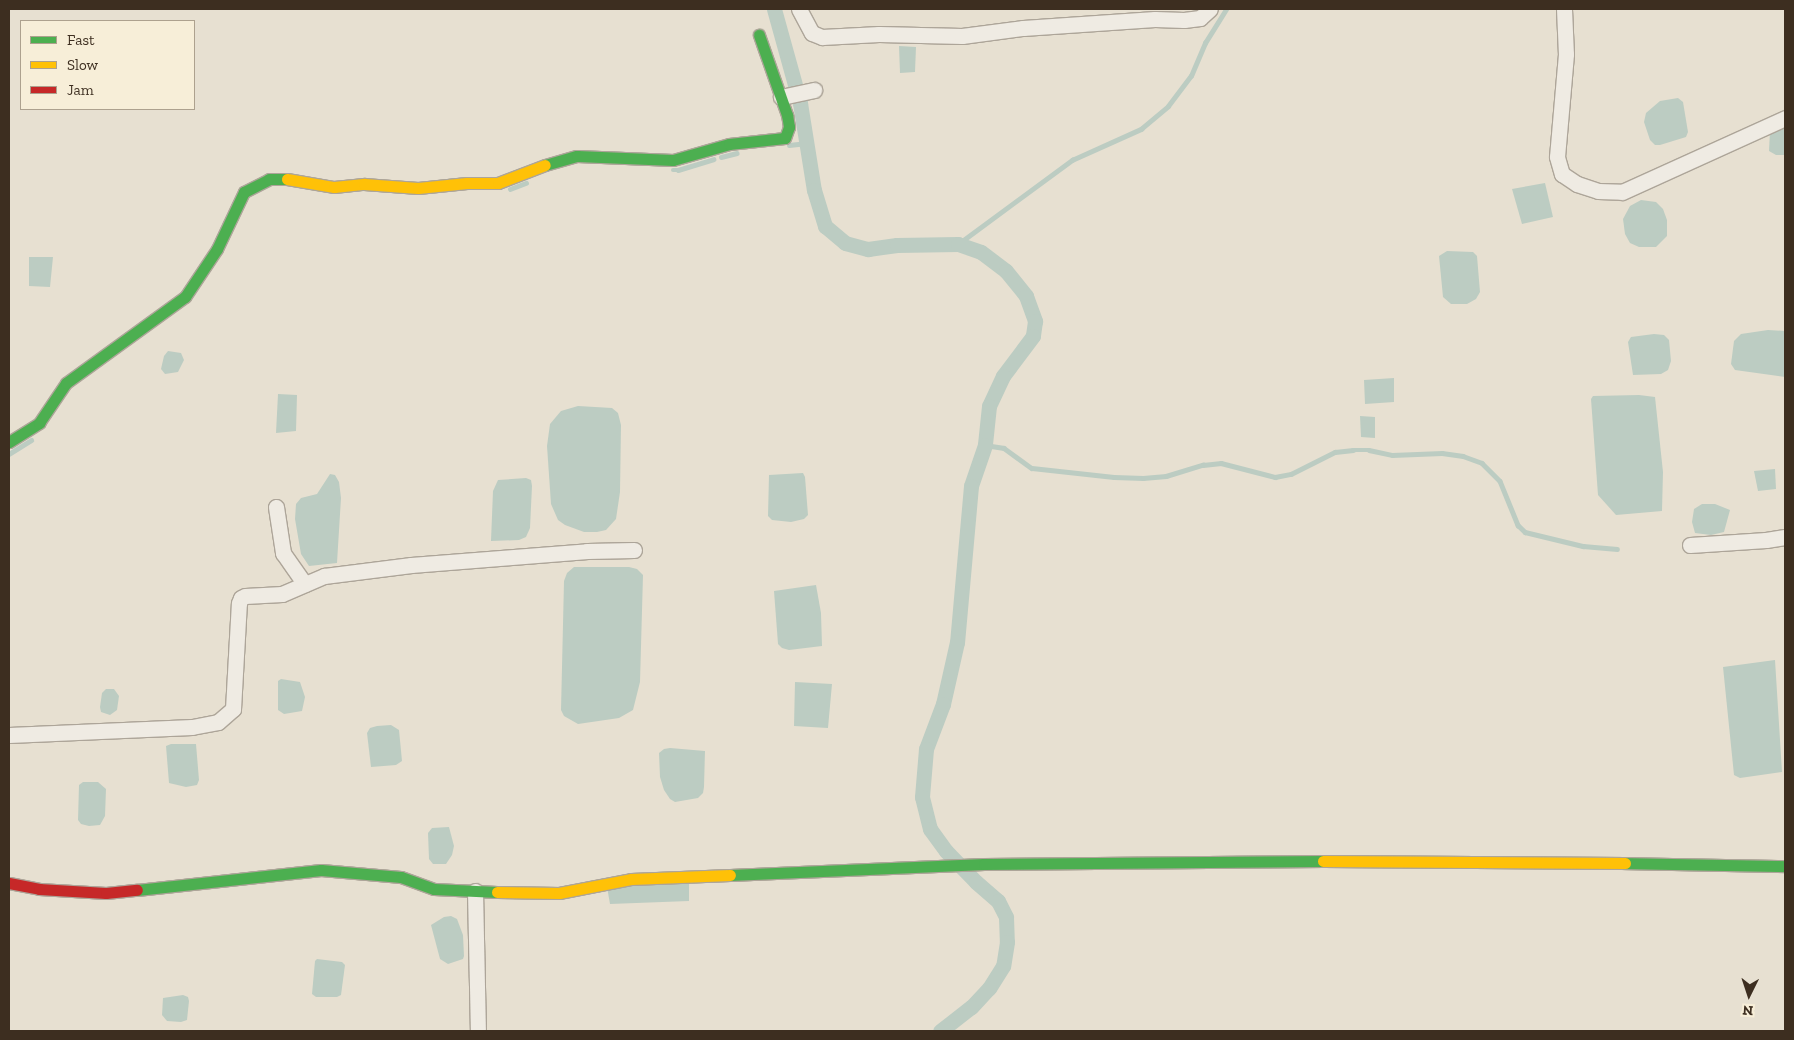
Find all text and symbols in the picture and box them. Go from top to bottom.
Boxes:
legend [20,20,195,110]
text: Fast [67,31,95,49]
text: Slow [67,56,98,74]
text: Jam [67,81,94,99]
north arrow [1724,970,1774,1020]
text: N [1742,1002,1754,1019]

